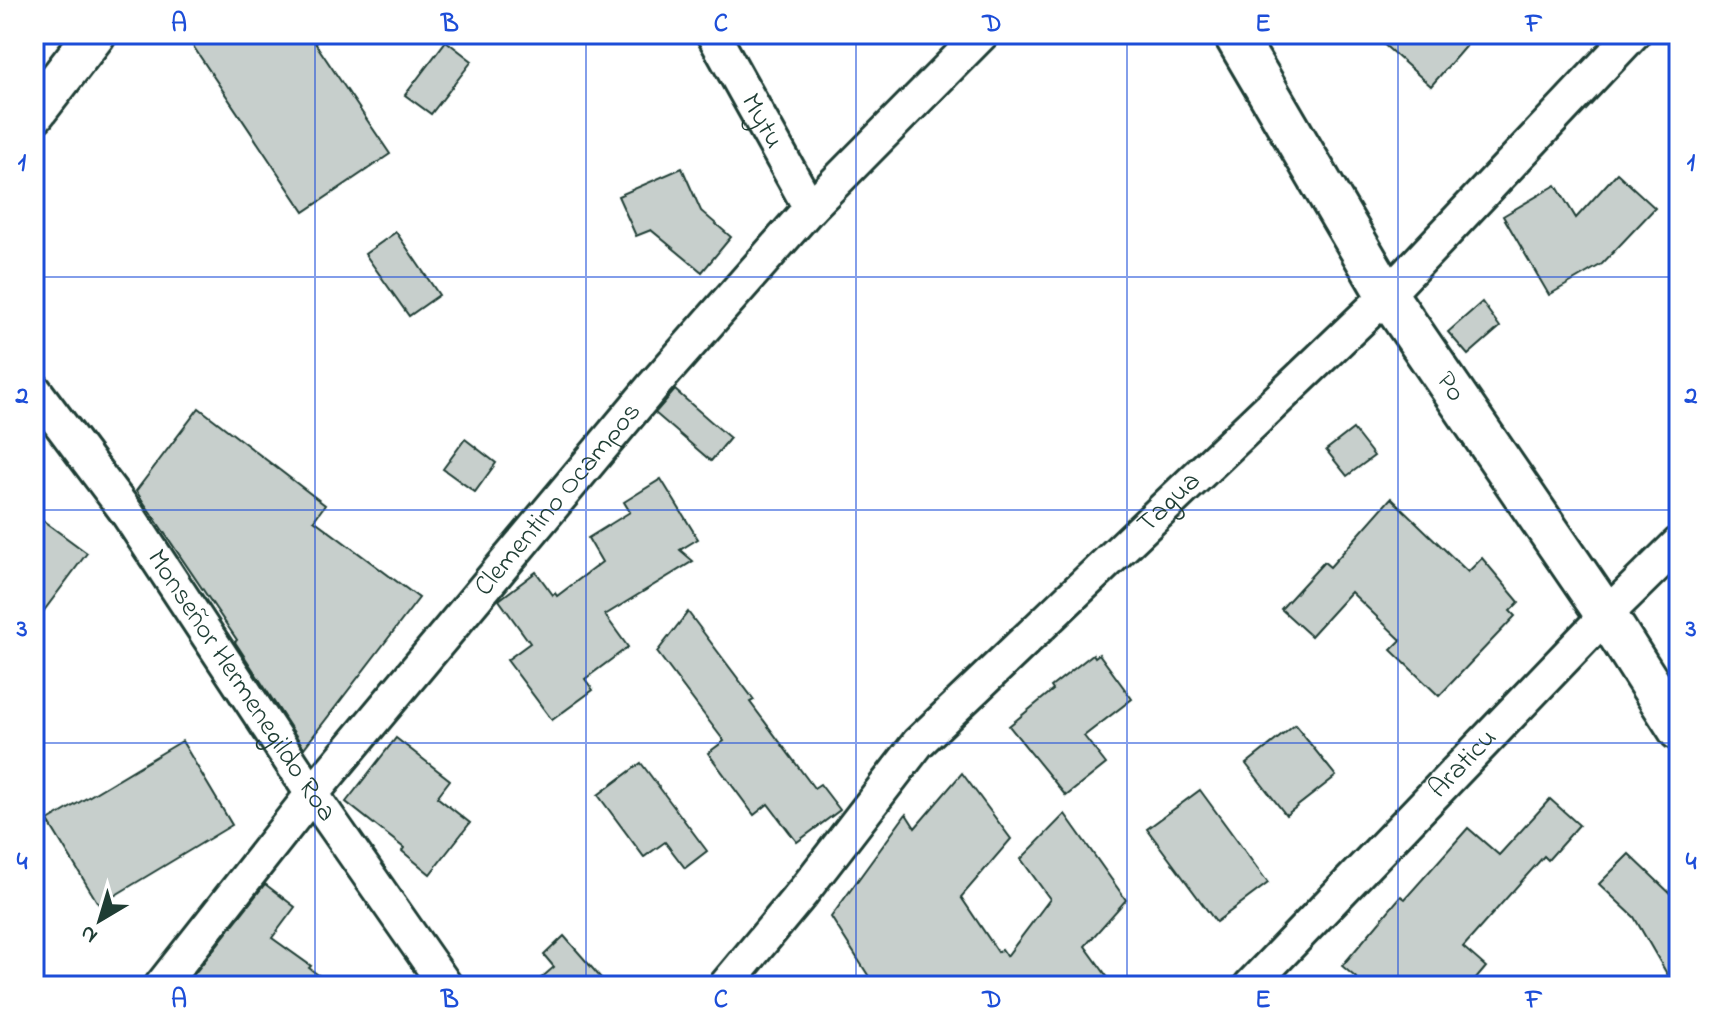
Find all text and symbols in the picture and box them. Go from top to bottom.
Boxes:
text: A [171,6,187,44]
text: B [440,6,459,44]
text: C [714,6,728,44]
text: D [981,6,1002,44]
text: E [1255,6,1271,44]
text: F [1524,6,1543,44]
street label: Mytu [730,86,794,157]
text: 1 [18,145,27,183]
text: 1 [1687,145,1696,183]
street label: Po [1425,363,1475,411]
text: 2 [15,378,29,416]
text: 2 [1684,378,1698,416]
street label: Clementino Ocampos [465,393,652,606]
street label: Tagua [1128,462,1211,544]
street label: Monseñor Hermenegildo Roa [136,541,346,831]
text: 3 [16,611,28,649]
text: 3 [1685,611,1697,649]
street label: Araticu [1419,719,1507,808]
text: 4 [17,844,28,882]
text: 4 [1686,844,1697,882]
north arrow [60,880,140,960]
text: N [74,916,105,951]
text: A [171,982,187,1020]
text: B [440,982,459,1020]
text: C [714,982,728,1020]
text: D [981,982,1002,1020]
text: E [1255,982,1271,1020]
text: F [1524,982,1543,1020]

